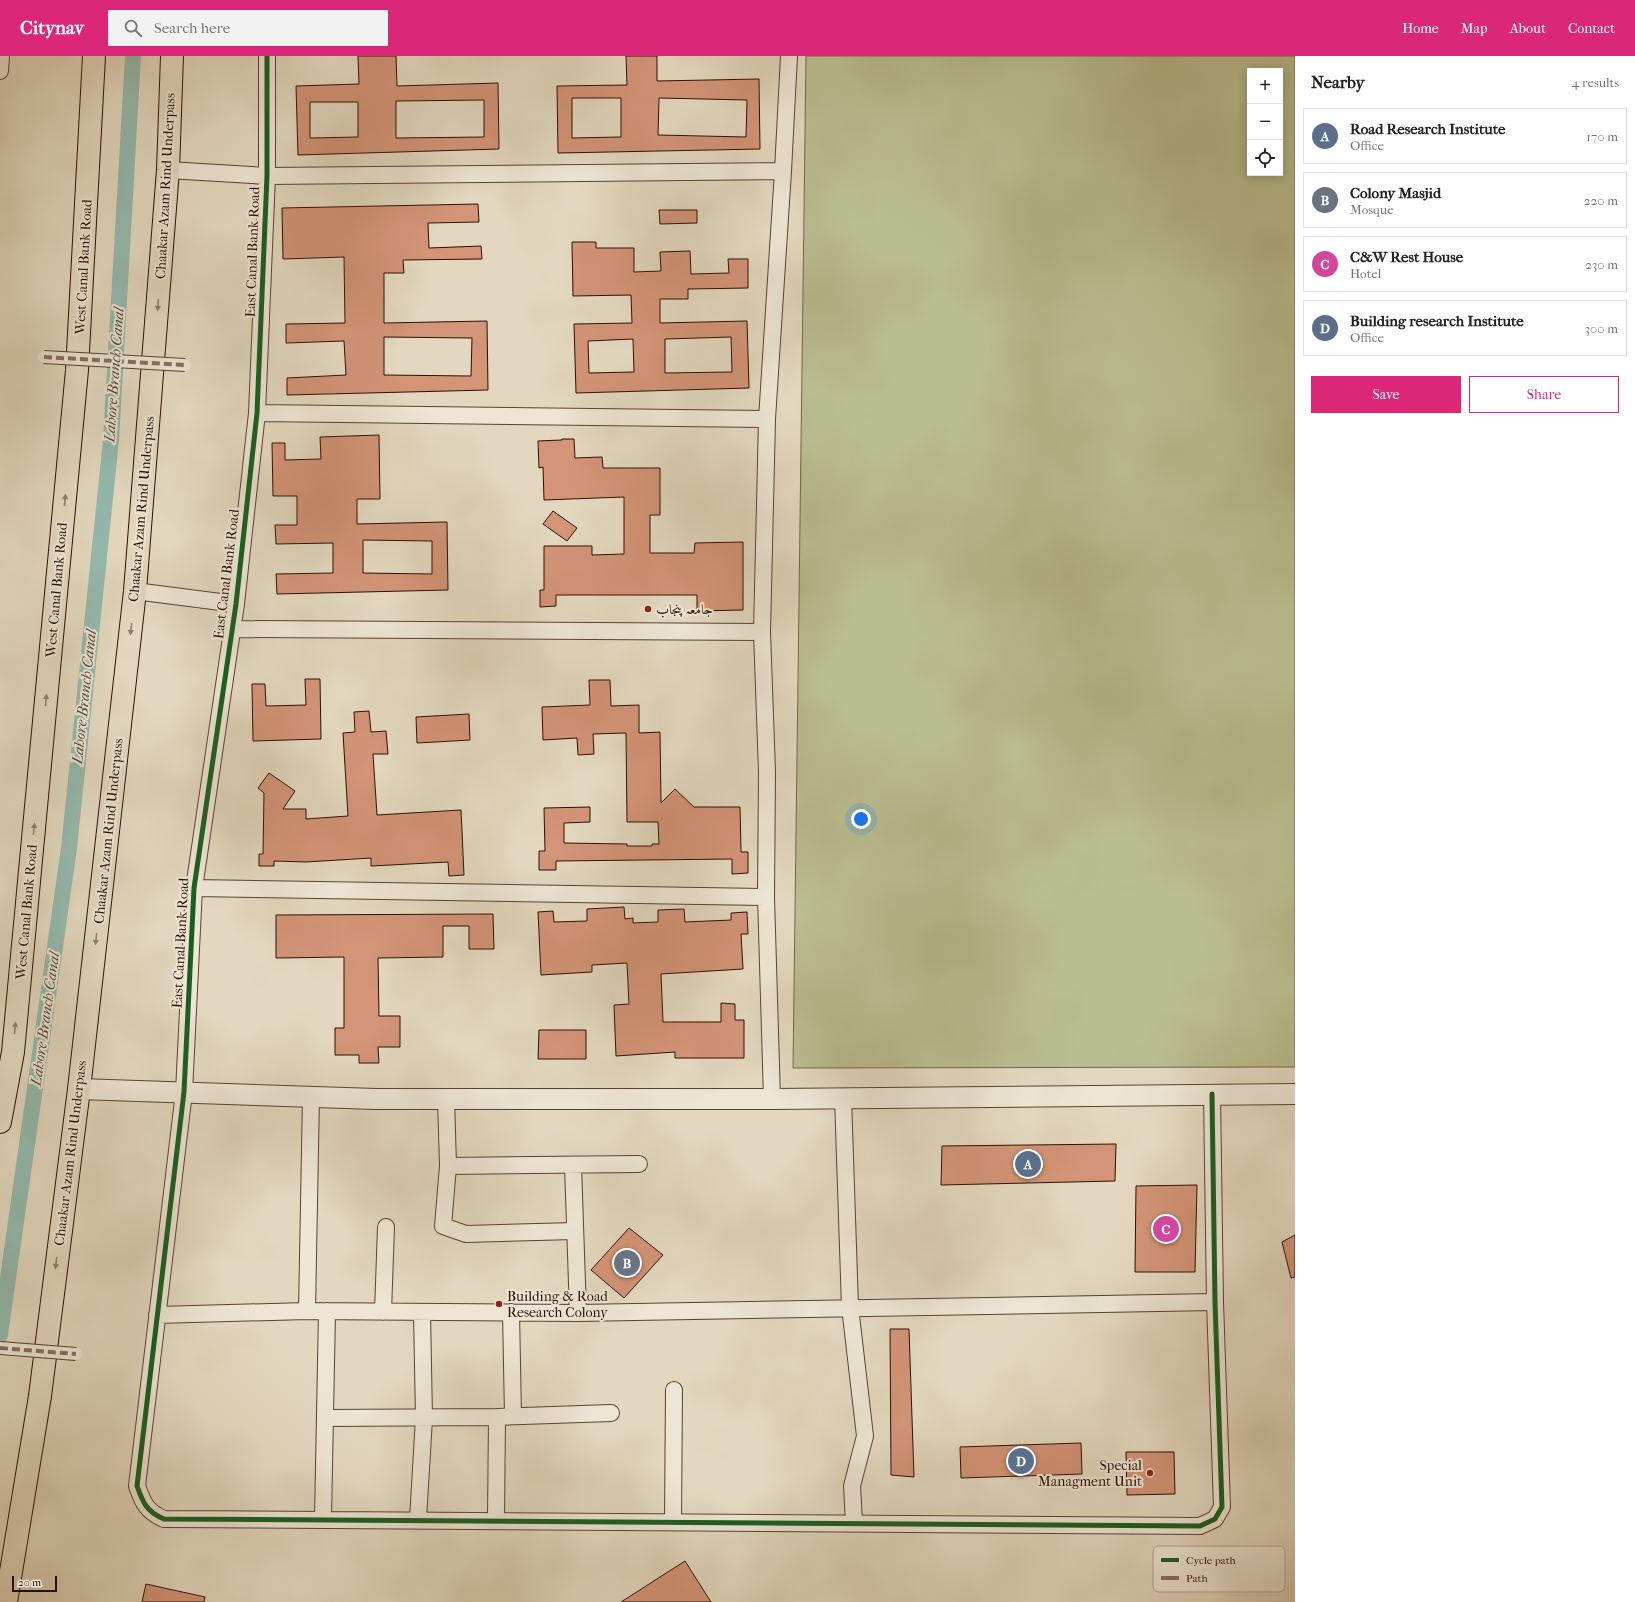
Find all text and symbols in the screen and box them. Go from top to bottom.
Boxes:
search box [108,10,388,46]
text: Citynav [20,17,84,39]
icon: search [122,17,144,39]
text: Search here [154,19,230,37]
text: Home [1402,20,1439,37]
text: Map [1461,20,1488,37]
text: About [1510,20,1546,37]
text: Contact [1568,20,1615,37]
map controls [1247,68,1283,176]
button: + [1247,68,1283,104]
text: Nearby [1311,72,1365,92]
text: 4 results [1572,75,1619,90]
street label: Chaakar Azam Rind Underpass [152,92,179,280]
button: − [1247,104,1283,140]
text: Road Research Institute [1350,120,1505,138]
text: A [1321,129,1329,144]
text: 170 m [1586,129,1618,144]
text: Office [1350,138,1384,153]
button: locate [1247,140,1283,176]
text: Colony Masjid [1350,184,1441,202]
street label: East Canal Bank Road [242,186,263,318]
text: B [1321,193,1329,208]
text: 220 m [1584,193,1618,208]
street label: West Canal Bank Road [71,199,96,336]
text: Mosque [1350,202,1394,217]
text: C&W Rest House [1350,248,1463,266]
text: C [1321,257,1329,272]
text: 230 m [1585,257,1618,272]
text: Hotel [1350,266,1381,281]
one-way arrow [154,298,161,311]
water label: Lahore Branch Canal [100,305,128,444]
text: Building research Institute [1350,312,1524,330]
text: D [1320,321,1330,336]
text: 300 m [1585,321,1618,336]
text: Office [1350,330,1384,345]
button: Save [1311,376,1461,413]
button: Share [1469,376,1619,413]
street label: Chaakar Azam Rind Underpass [125,415,158,603]
one-way arrow [61,494,68,506]
street label: East Canal Bank Road [210,508,243,640]
street label: West Canal Bank Road [42,521,71,659]
place label: جامعہ پنجاب [656,601,713,618]
marker: جامعہ پنجاب [643,604,653,614]
one-way arrow [128,623,134,635]
water label: Lahore Branch Canal [68,627,100,766]
one-way arrow [43,693,49,706]
street label: Chaakar Azam Rind Underpass [90,737,127,925]
your location [851,809,871,829]
one-way arrow [30,823,37,835]
street label: West Canal Bank Road [12,843,41,981]
street label: East Canal Bank Road [169,877,192,1009]
one-way arrow [92,933,99,945]
water label: Lahore Branch Canal [27,949,64,1088]
one-way arrow [11,1022,18,1034]
street label: Chaakar Azam Rind Underpass [51,1060,90,1247]
pin: A [1015,1149,1041,1179]
pin: C [1153,1214,1179,1244]
pin: B [614,1248,640,1278]
one-way arrow [53,1257,60,1269]
place label: Building & Road Research Colony [507,1288,608,1321]
marker: Building & Road Research Colony [494,1299,504,1309]
pin: D [1008,1446,1034,1476]
place label: Special Managment Unit [1038,1457,1142,1490]
marker: Special Managment Unit [1145,1468,1155,1478]
legend [1153,1546,1285,1592]
text: Cycle path [1186,1554,1237,1567]
text: Path [1186,1572,1209,1585]
scale bar [12,1574,57,1593]
text: 20 m [18,1576,41,1589]

